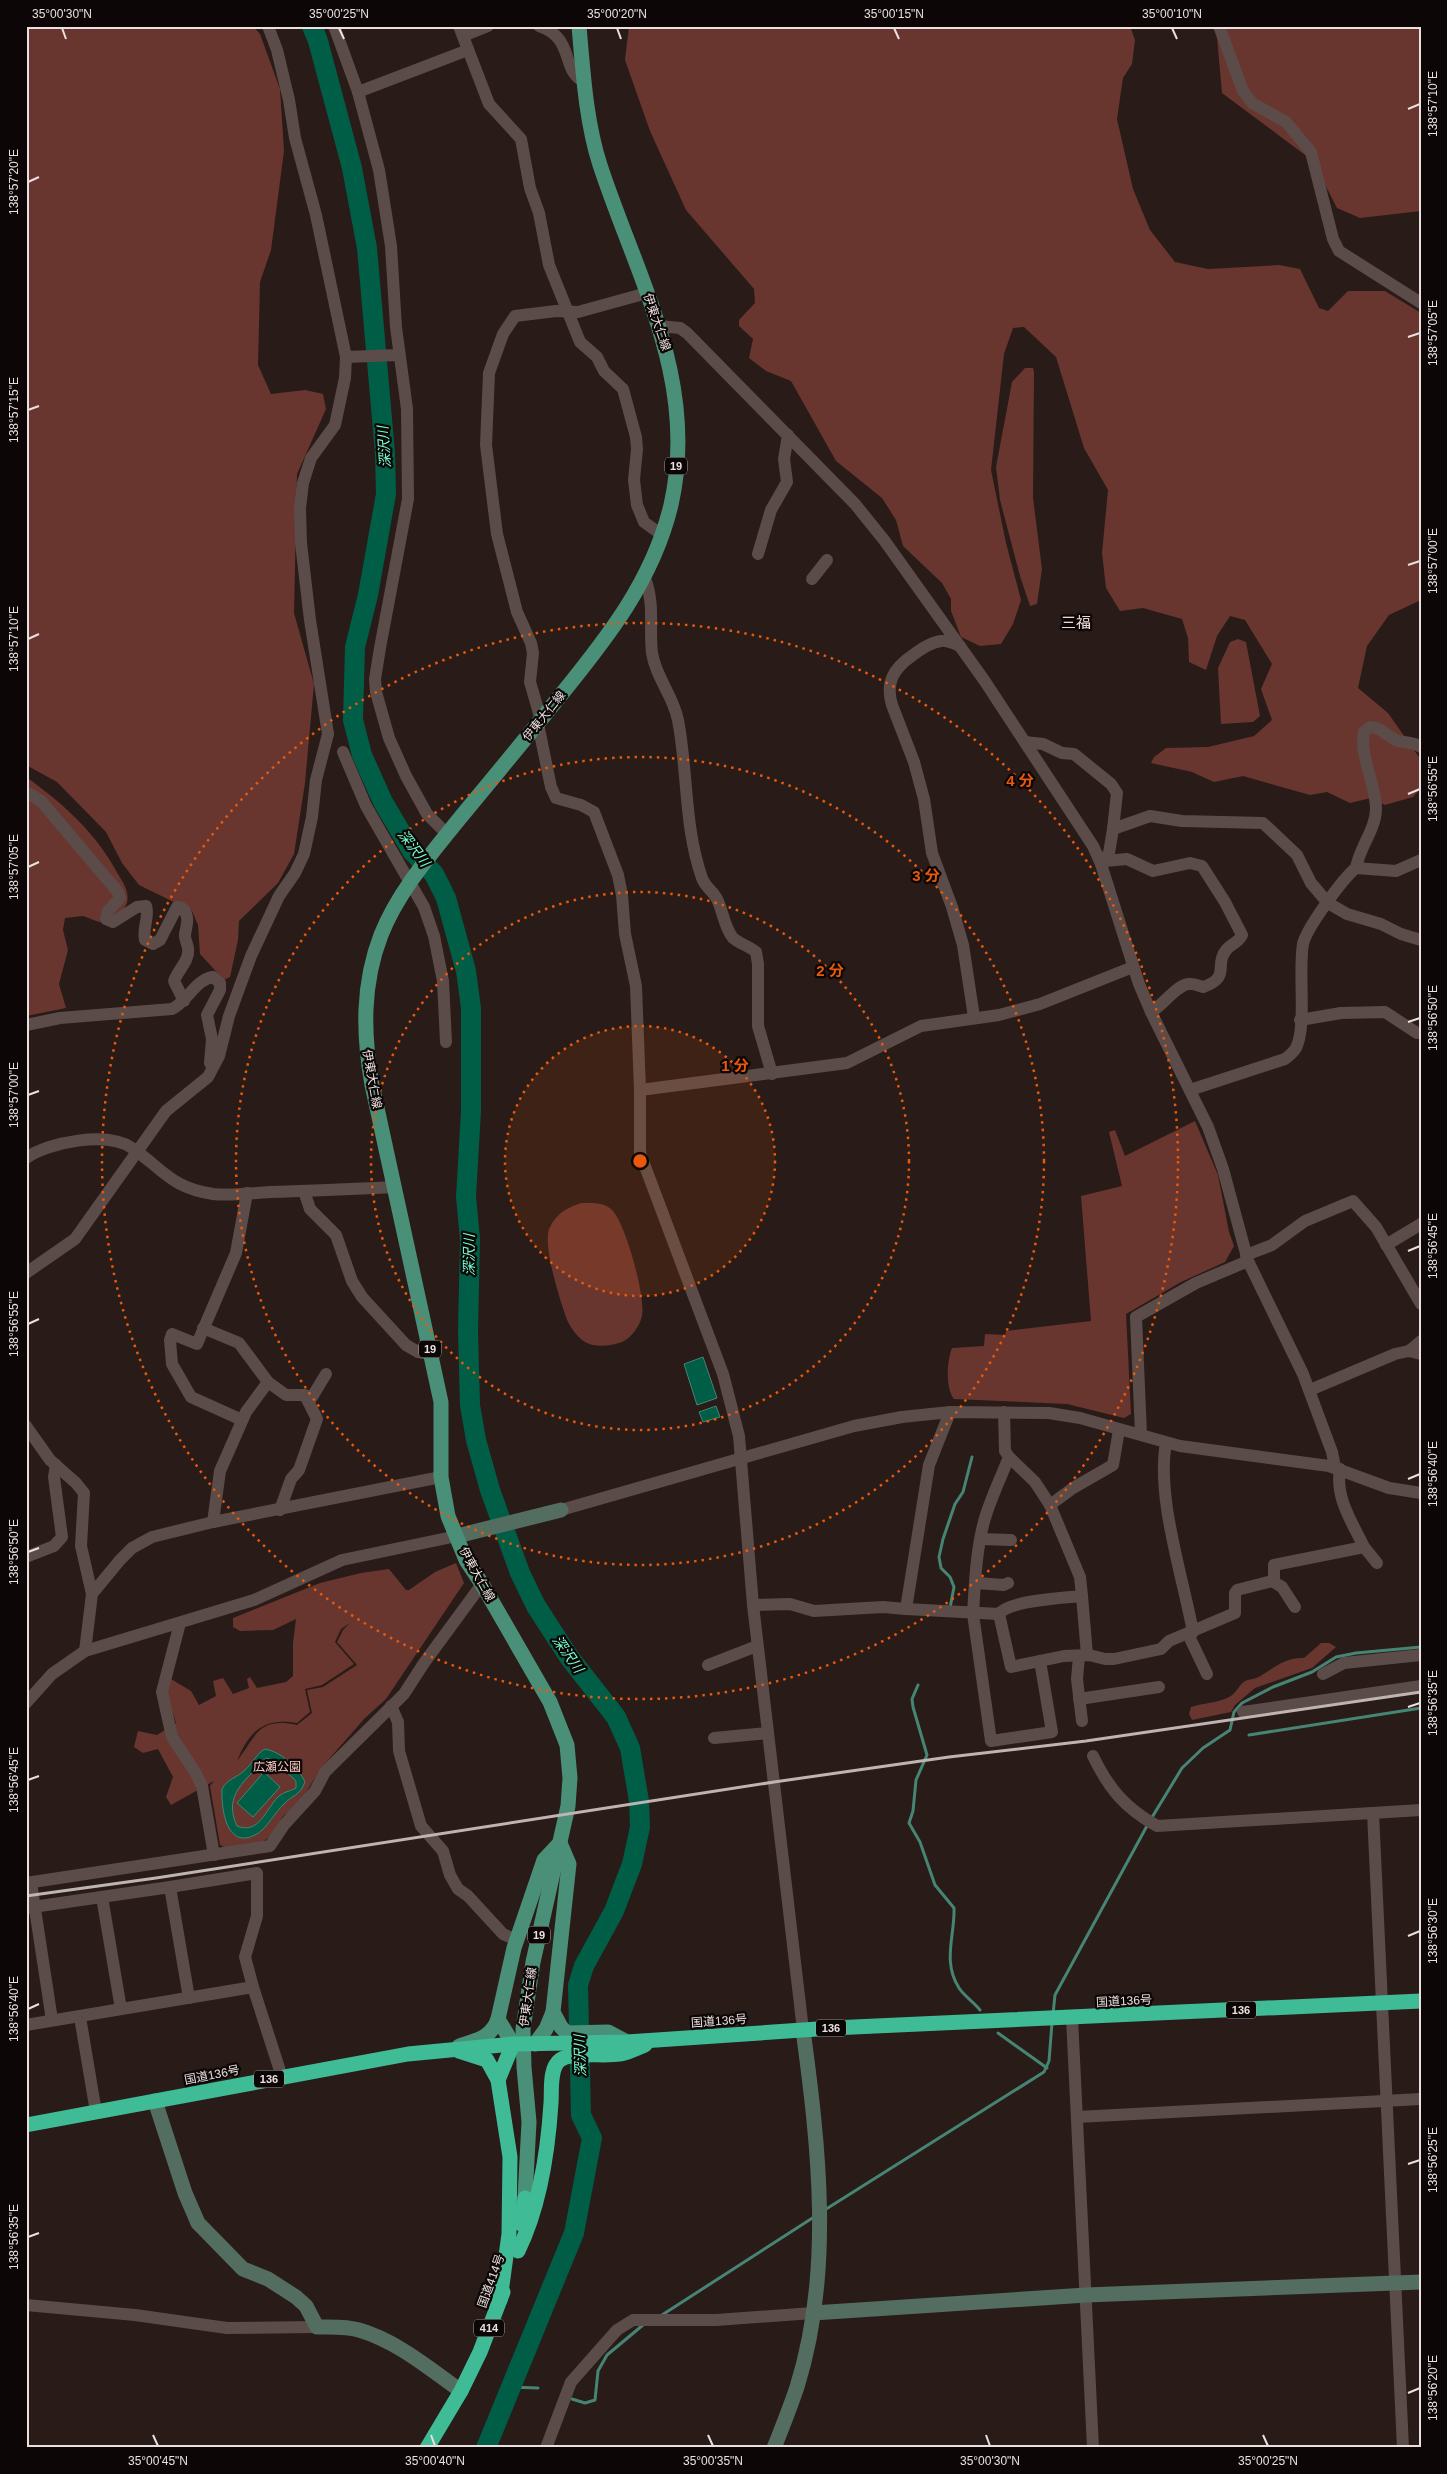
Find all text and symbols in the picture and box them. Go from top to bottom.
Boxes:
text: 35°00'30"N [32,7,92,21]
text: 35°00'25"N [309,7,369,21]
text: 35°00'20"N [587,7,647,21]
text: 35°00'15"N [864,7,924,21]
text: 35°00'10"N [1142,7,1202,21]
text: 138°57'10"E [1426,71,1440,137]
text: 138°57'20"E [7,149,21,215]
street label: 伊東大仁線 [641,291,673,353]
text: 138°57'05"E [1426,300,1440,366]
text: 138°57'15"E [7,377,21,443]
water label: 深沢川 [374,423,393,469]
road number: 19 [665,458,687,474]
text: 138°57'00"E [1426,528,1440,594]
text: 138°57'10"E [7,606,21,672]
district label: 三福 [1061,614,1091,631]
street label: 伊東大仁線 [520,688,568,744]
text: 138°56'55"E [1426,756,1440,822]
text: 4 分 [1006,772,1034,789]
water label: 深沢川 [395,826,434,871]
text: 138°57'05"E [7,834,21,900]
text: 3 分 [912,867,940,884]
text: 2 分 [816,962,844,979]
text: 138°56'50"E [1426,985,1440,1051]
street label: 伊東大仁線 [360,1048,384,1110]
text: 1 分 [721,1057,749,1074]
text: 138°57'00"E [7,1062,21,1128]
centre of rings [631,1152,649,1170]
text: 138°56'45"E [1426,1213,1440,1279]
water label: 深沢川 [461,1232,477,1276]
text: 138°56'55"E [7,1291,21,1357]
road number: 19 [419,1340,441,1358]
text: 138°56'40"E [1426,1441,1440,1507]
text: 138°56'50"E [7,1519,21,1585]
street label: 伊東大仁線 [456,1544,498,1604]
water label: 深沢川 [549,1632,588,1677]
text: 138°56'35"E [1426,1670,1440,1736]
text: 138°56'45"E [7,1747,21,1813]
park label: 広瀬公園 [253,1760,301,1774]
text: 138°56'30"E [1426,1898,1440,1964]
road number: 19 [528,1926,550,1944]
street label: 伊東大仁線 [517,1966,539,2028]
text: 138°56'40"E [7,1976,21,2042]
street label: 国道136号 [1096,1993,1152,2009]
road number: 136 [1226,2002,1256,2018]
street label: 国道136号 [691,2012,747,2030]
road number: 136 [816,2020,846,2036]
water label: 深沢川 [571,2033,589,2077]
street label: 国道136号 [183,2063,241,2087]
road number: 136 [254,2070,284,2088]
text: 138°56'25"E [1426,2127,1440,2193]
text: 138°56'35"E [7,2204,21,2270]
street label: 国道414号 [475,2252,507,2310]
road number: 414 [474,2320,504,2336]
text: 138°56'20"E [1426,2355,1440,2421]
text: 35°00'45"N [128,2454,188,2468]
text: 35°00'40"N [405,2454,465,2468]
text: 35°00'35"N [683,2454,743,2468]
text: 35°00'30"N [960,2454,1020,2468]
text: 35°00'25"N [1238,2454,1298,2468]

